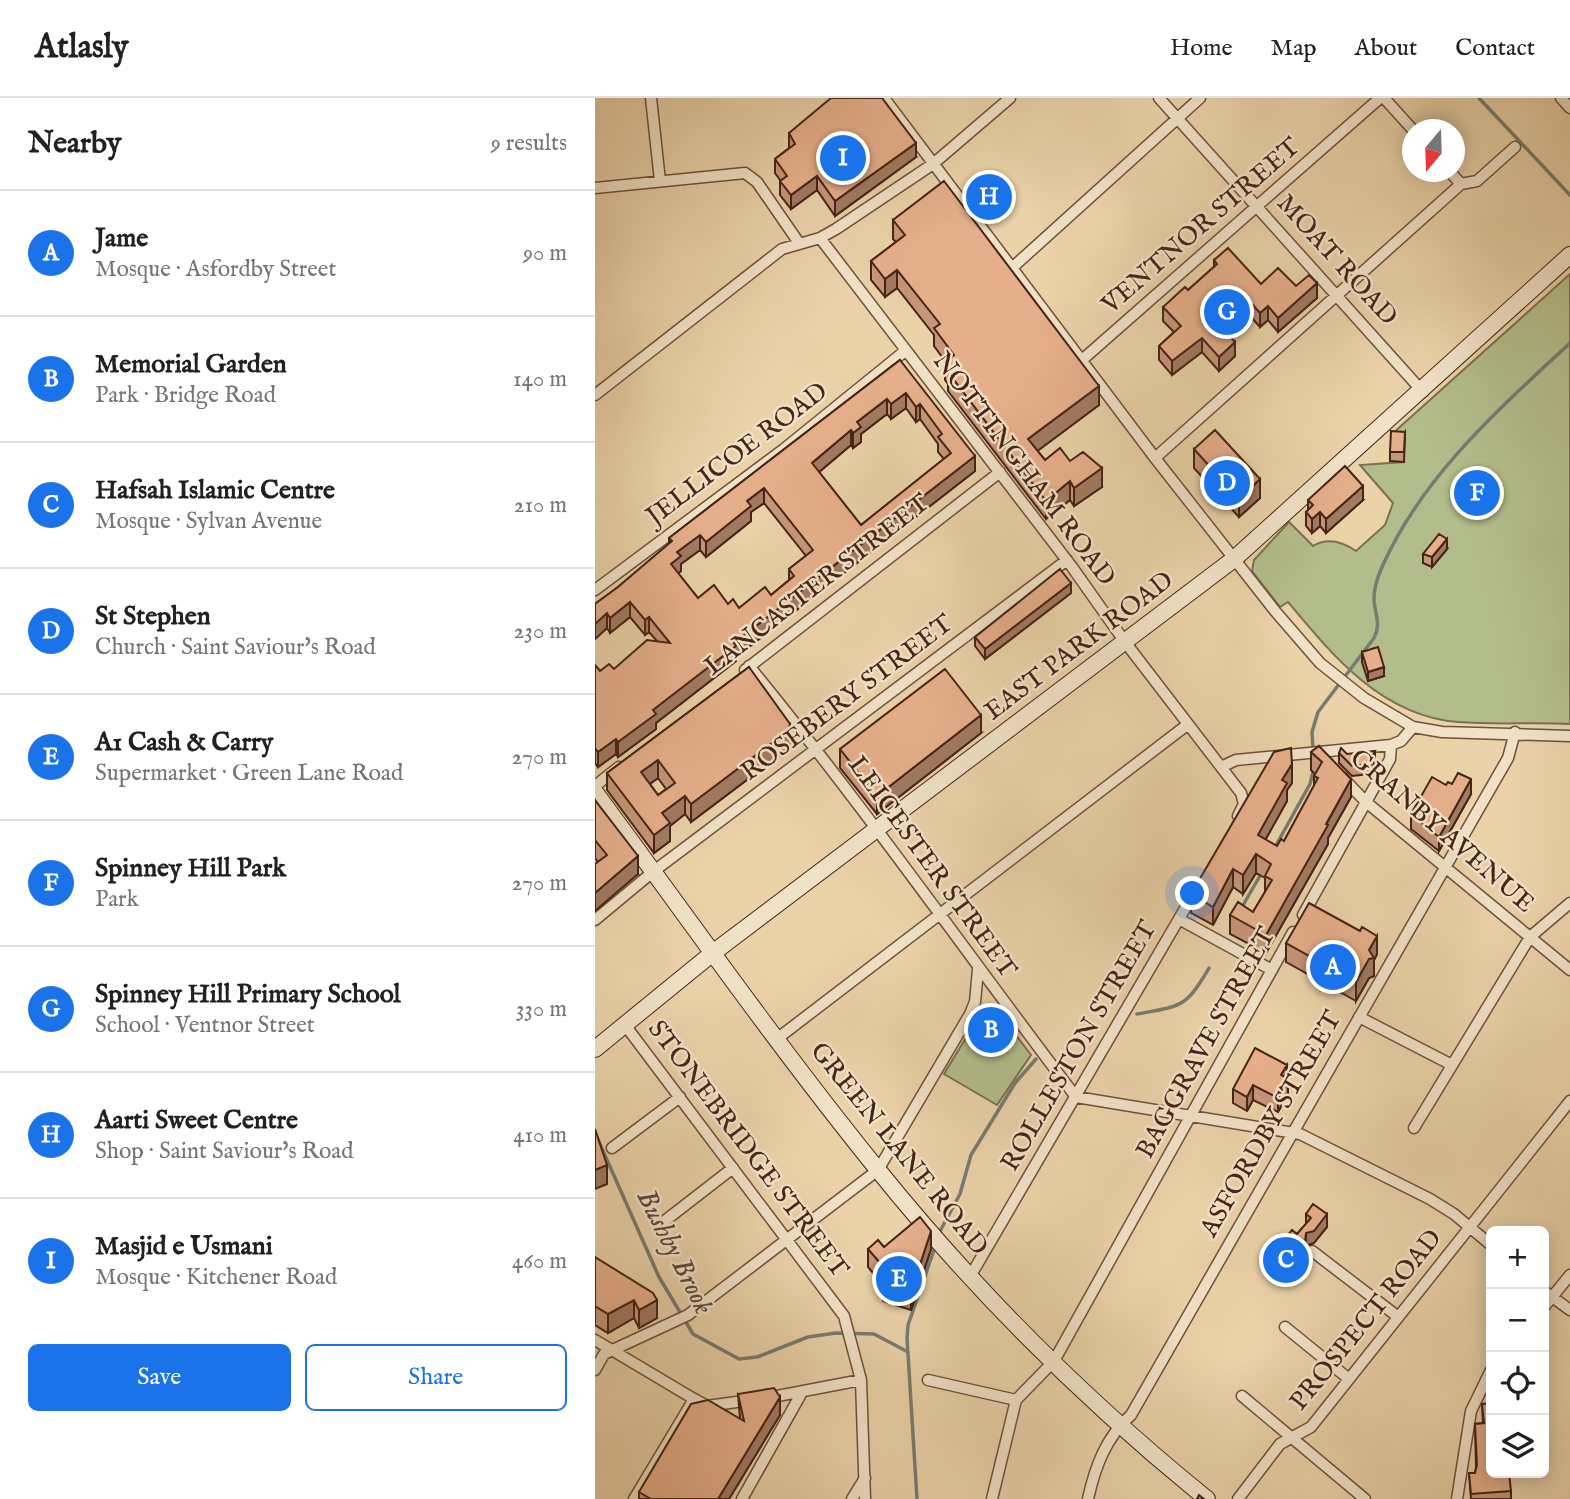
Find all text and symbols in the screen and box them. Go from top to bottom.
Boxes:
text: Atlasly [35,27,128,69]
text: Home [1170,33,1233,64]
text: Map [1271,33,1317,64]
text: About [1355,33,1417,64]
text: Contact [1455,33,1535,64]
north arrow [1402,119,1465,182]
text: Nearby [28,125,121,163]
text: 9 results [491,129,567,158]
street label: VENTNOR STREET [1094,131,1307,322]
pin: I [820,132,866,184]
pin: H [966,171,1012,223]
street label: MOAT ROAD [1269,188,1405,332]
text: Jame [95,222,148,255]
text: A [43,239,59,268]
text: 90 m [523,239,567,268]
text: Mosque · Asfordby Street [95,255,336,284]
pin: G [1204,286,1250,338]
street label: NOTTINGHAM ROAD [925,345,1123,593]
text: Memorial Garden [95,348,287,381]
text: B [43,365,59,394]
text: 140 m [513,365,567,394]
street label: JELLICOE ROAD [637,375,834,535]
text: Park · Bridge Road [95,381,276,410]
pin: D [1204,457,1250,509]
pin: F [1454,467,1500,519]
text: Hafsah Islamic Centre [95,474,335,507]
street label: LANCASTER STREET [698,487,936,683]
text: C [43,491,59,520]
text: 210 m [514,491,567,520]
text: Mosque · Sylvan Avenue [95,507,322,536]
street label: EAST PARK ROAD [978,564,1180,728]
text: St Stephen [95,600,211,633]
street label: ROSEBERY STREET [734,607,960,788]
text: D [42,617,60,646]
text: 230 m [514,617,567,646]
text: Church · Saint Saviour's Road [95,633,376,662]
text: A1 Cash & Carry [95,726,273,759]
street label: GRANBY AVENUE [1343,742,1541,920]
text: E [43,743,59,772]
text: 270 m [512,743,567,772]
street label: LEICESTER STREET [840,749,1024,985]
text: Supermarket · Green Lane Road [95,759,403,788]
text: Spinney Hill Park [95,852,286,885]
text: F [44,869,58,898]
text: 270 m [512,869,567,898]
your location [1175,876,1209,910]
text: Park [95,885,139,914]
street label: ROLLESTON STREET [994,915,1164,1177]
street label: BAGGRAVE STREET [1129,922,1283,1164]
pin: A [1310,941,1356,993]
text: Spinney Hill Primary School [95,978,401,1011]
text: G [42,995,60,1024]
text: 330 m [516,995,567,1024]
pin: B [968,1004,1014,1056]
street label: ASFORDBY STREET [1192,1005,1349,1244]
text: School · Ventnor Street [95,1011,315,1040]
street label: STONEBRIDGE STREET [640,1014,856,1284]
street label: GREEN LANE ROAD [803,1036,995,1262]
text: Aarti Sweet Centre [95,1104,298,1137]
text: H [41,1121,61,1150]
text: 410 m [513,1121,567,1150]
text: Shop · Saint Saviour's Road [95,1137,354,1166]
water label: Bushby Brook [628,1184,720,1320]
street label: PROSPECT ROAD [1283,1223,1449,1417]
map controls [1486,1226,1549,1478]
button: + [1486,1226,1549,1289]
text: Masjid e Usmani [95,1230,273,1263]
pin: C [1263,1234,1309,1286]
text: I [46,1247,56,1276]
text: 460 m [512,1247,567,1276]
pin: E [876,1253,922,1305]
text: Mosque · Kitchener Road [95,1263,337,1292]
button: − [1486,1289,1549,1352]
button: Save [28,1344,291,1411]
button: Share [305,1344,567,1411]
button: locate [1486,1352,1549,1415]
button: layers [1486,1415,1549,1478]

